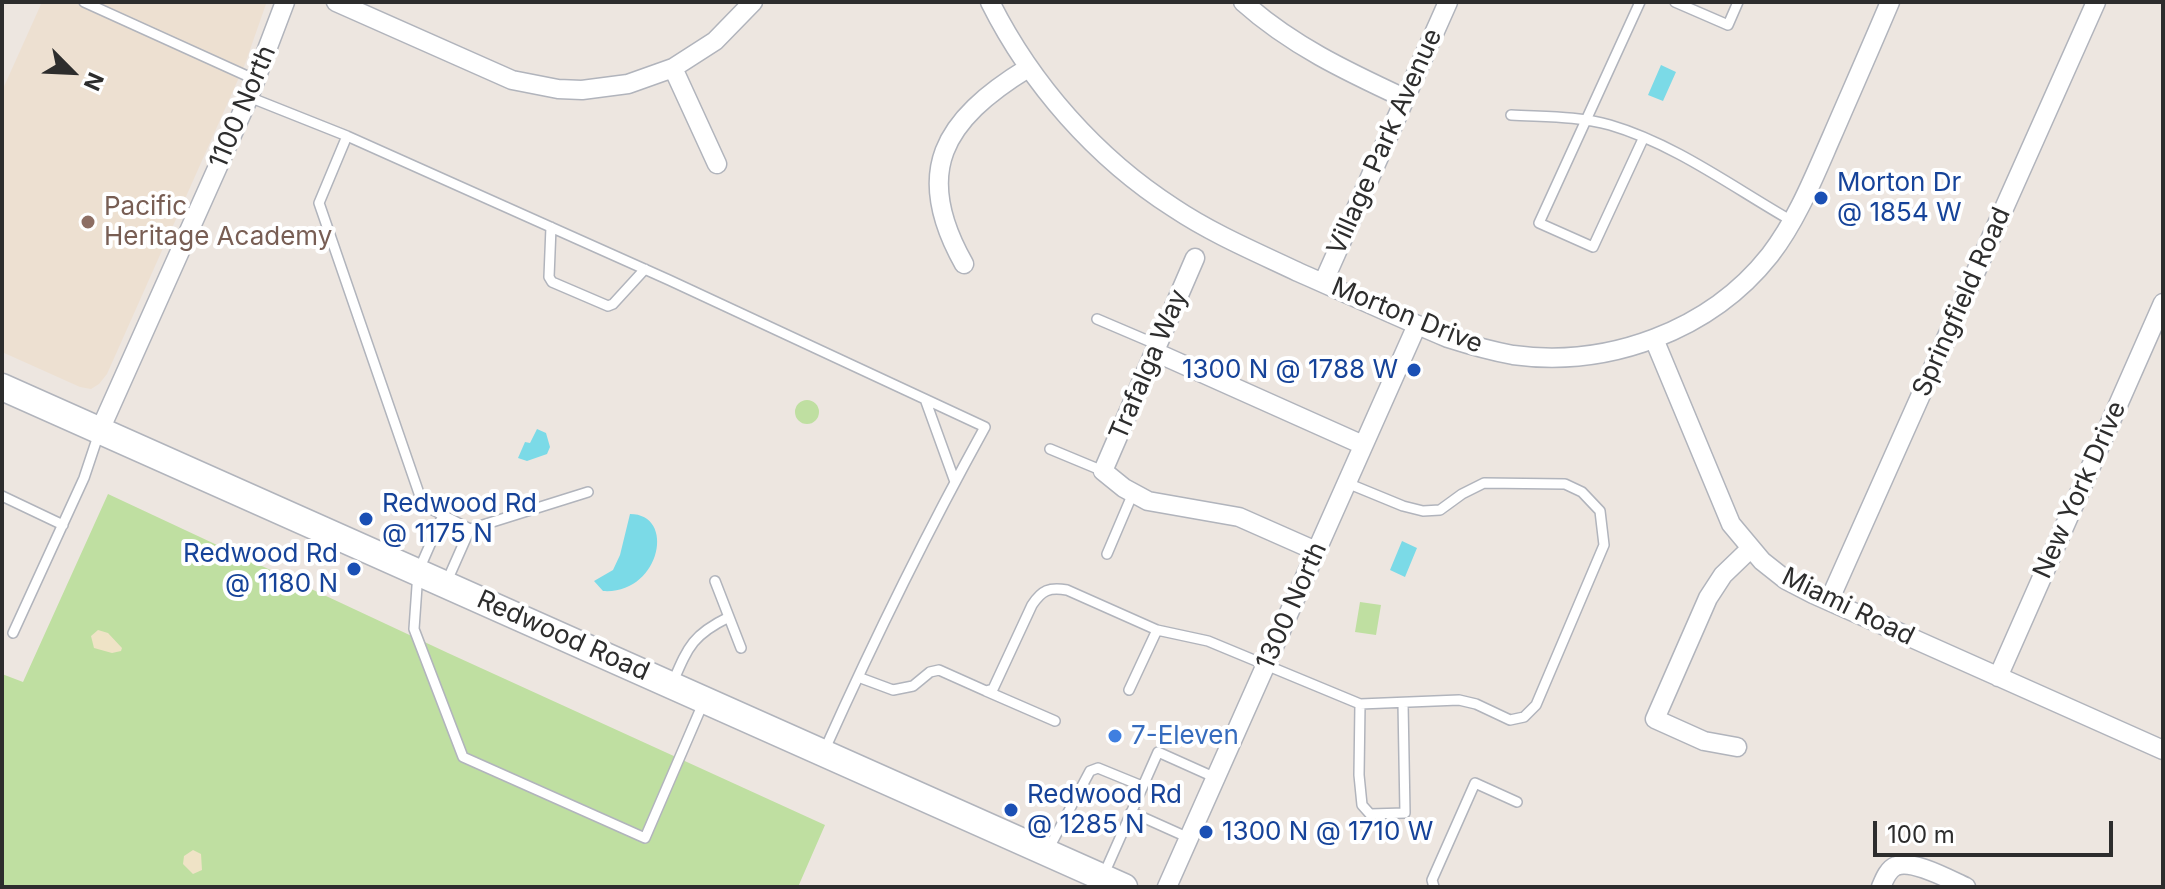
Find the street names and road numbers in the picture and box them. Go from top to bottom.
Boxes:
street label: Village Park Avenue [1321,24,1449,260]
street label: 1100 North [203,41,283,173]
street label: Springfield Road [1906,203,2018,401]
street label: Morton Drive [1327,272,1487,360]
street label: Trafalga Way [1103,285,1195,445]
street label: New York Drive [2027,397,2133,583]
street label: 1300 North [1250,538,1334,674]
street label: Miami Road [1777,562,1919,652]
street label: Redwood Road [472,584,654,688]

